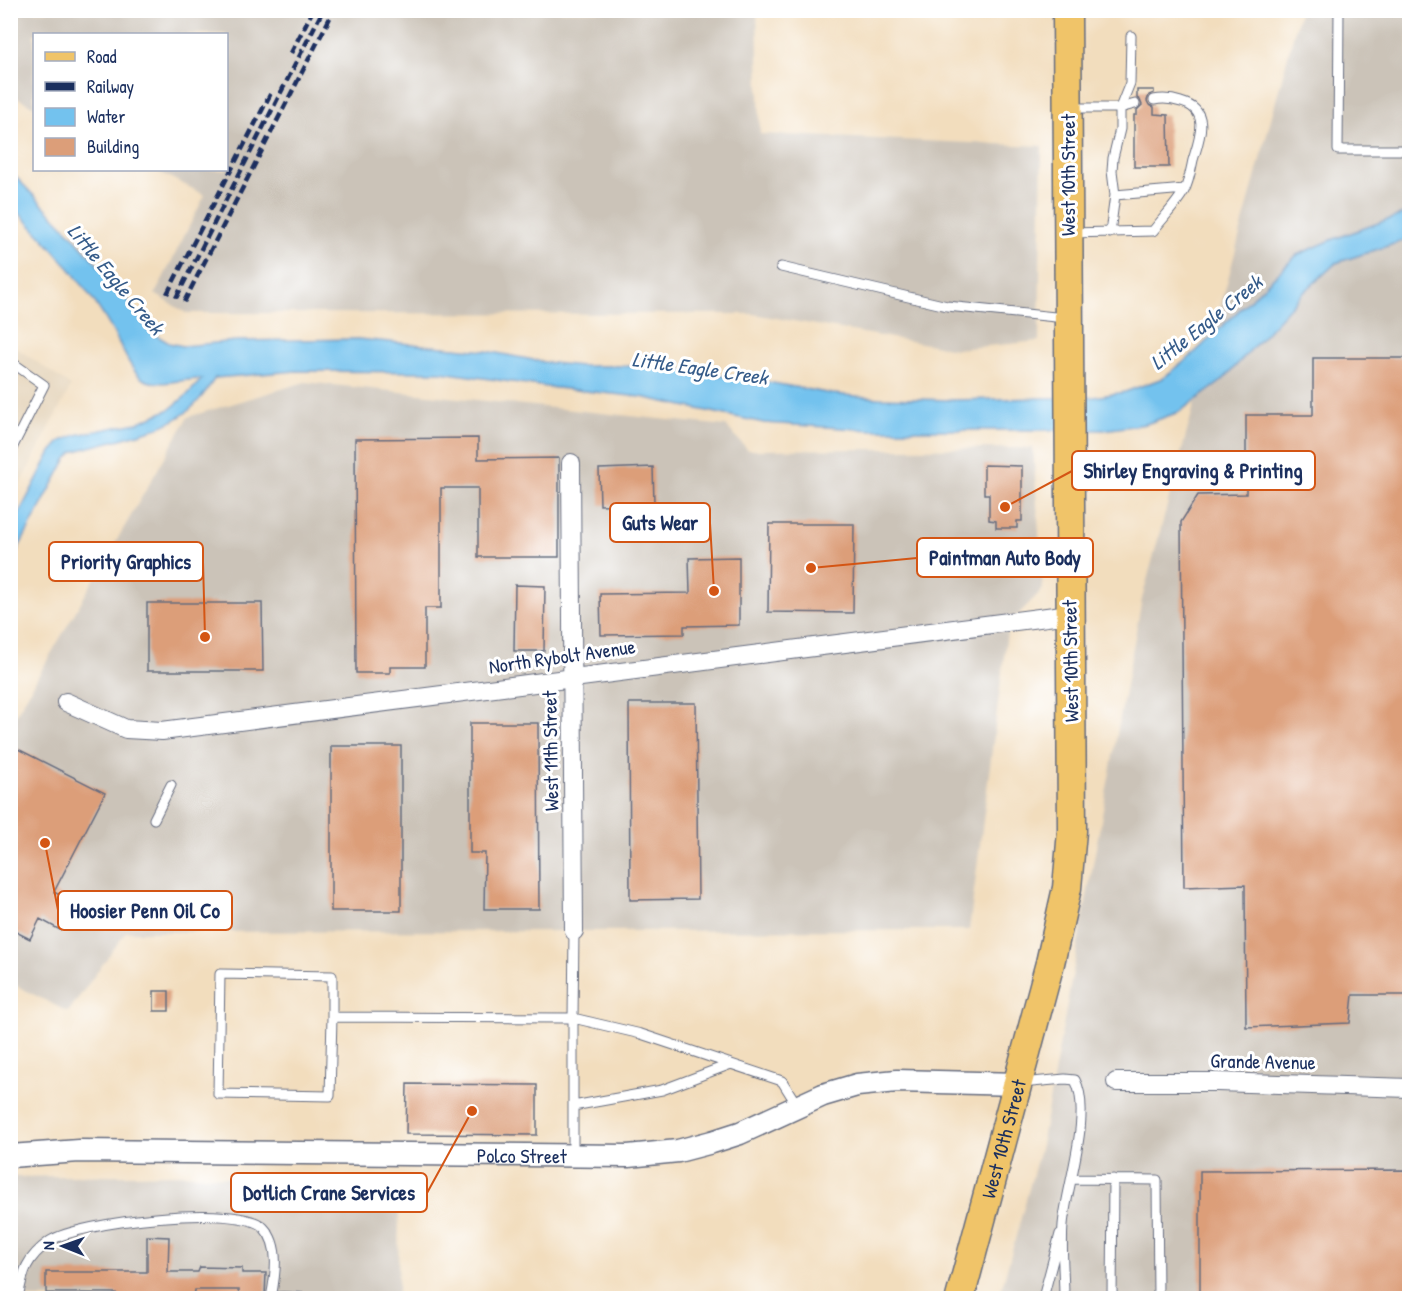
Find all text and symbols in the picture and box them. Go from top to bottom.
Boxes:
legend [33,33,228,171]
text: Road [87,44,117,69]
text: Railway [87,74,134,99]
text: Water [87,104,125,129]
street label: West 10th Street [1054,113,1081,236]
text: Building [87,134,139,159]
water label: Little Eagle Creek [61,217,172,342]
water label: Little Eagle Creek [1144,266,1270,376]
water label: Little Eagle Creek [630,344,772,392]
callout: Shirley Engraving & Printing [1072,451,1315,490]
text: Shirley Engraving & Printing [1083,456,1303,486]
callout: Guts Wear [610,503,710,542]
text: Guts Wear [622,508,699,537]
callout: Paintman Auto Body [917,538,1093,577]
callout: Priority Graphics [49,542,203,581]
text: Paintman Auto Body [929,543,1081,573]
text: Priority Graphics [61,547,191,577]
street label: West 10th Street [1055,599,1085,722]
street label: North Rybolt Avenue [487,632,637,680]
street label: West 11th Street [535,689,565,811]
callout: Hoosier Penn Oil Co [58,891,232,930]
text: Hoosier Penn Oil Co [70,896,220,925]
street label: Grande Avenue [1210,1047,1316,1075]
street label: West 10th Street [974,1075,1032,1201]
street label: Polco Street [477,1141,568,1169]
callout: Dotlich Crane Services [231,1173,427,1212]
text: Dotlich Crane Services [243,1178,415,1207]
north arrow [33,1216,93,1276]
text: N [37,1241,59,1250]

